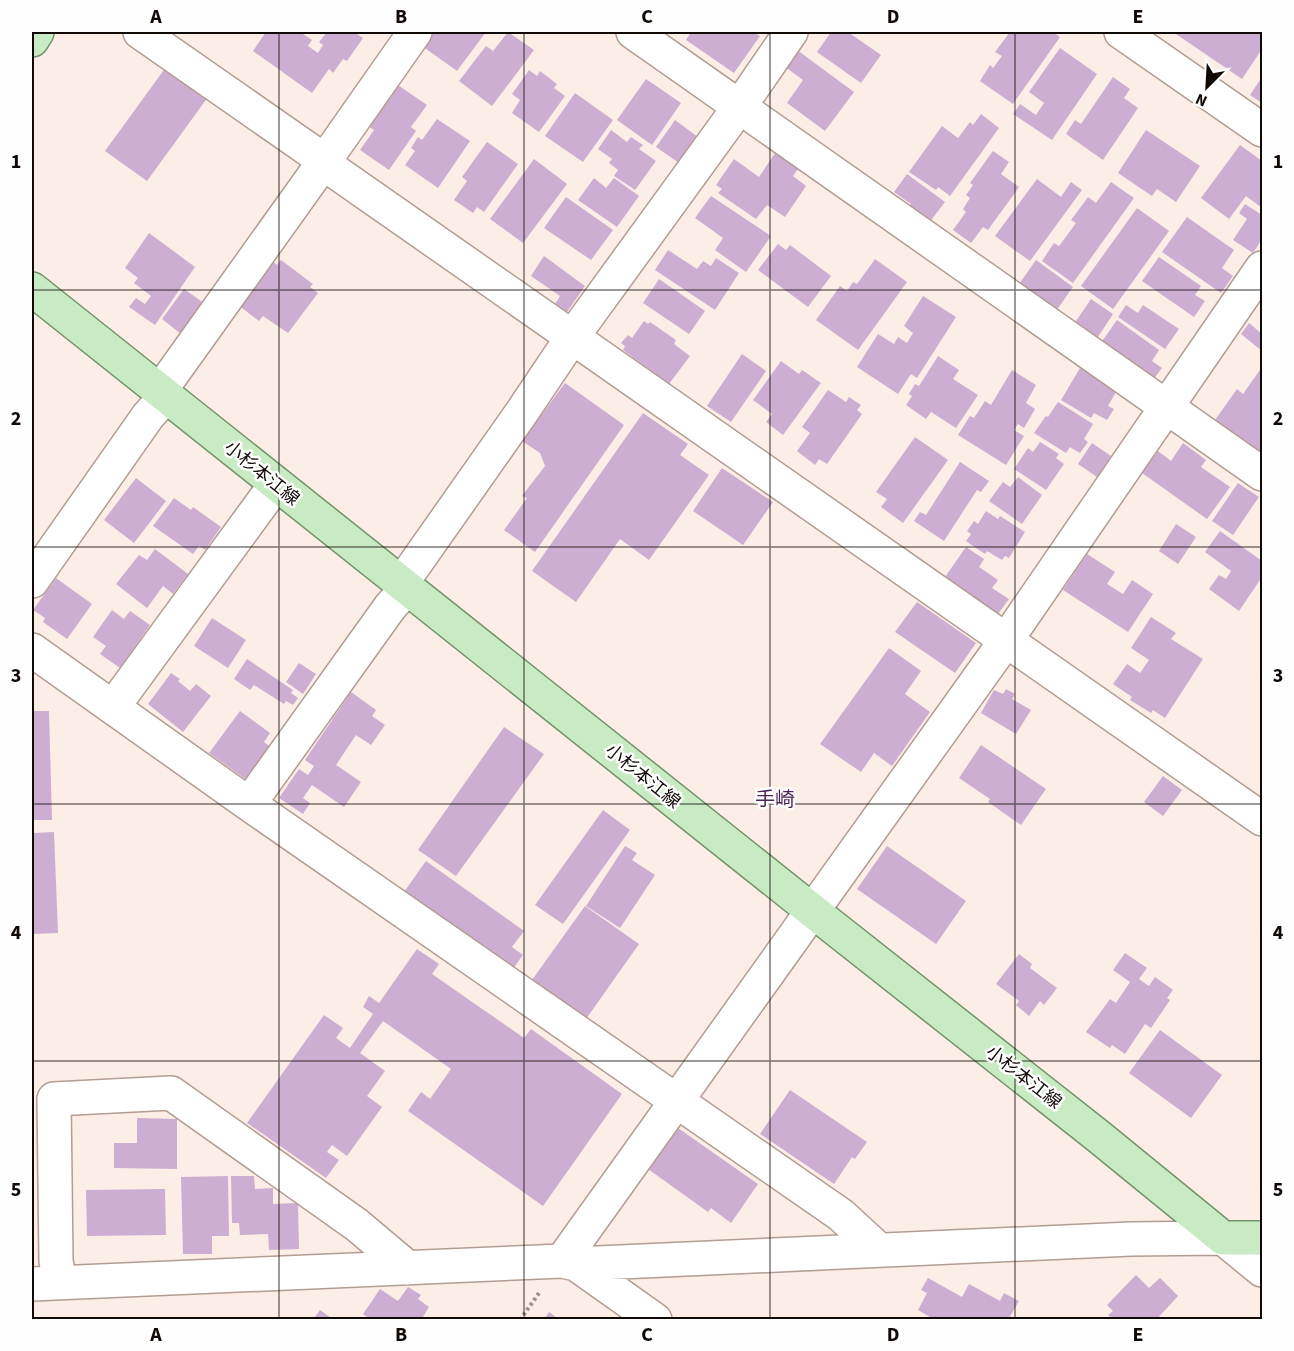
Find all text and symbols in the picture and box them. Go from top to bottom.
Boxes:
text: A [149,3,162,31]
text: B [395,3,407,31]
text: C [641,3,653,31]
text: D [887,3,899,31]
text: E [1133,3,1143,31]
north arrow [1177,57,1237,117]
text: N [1192,88,1211,112]
text: 1 [11,148,21,176]
text: 1 [1273,148,1283,176]
text: 2 [11,405,21,433]
text: 2 [1273,405,1283,433]
street label: 小杉本江線 [219,435,305,511]
text: 3 [11,662,21,690]
text: 3 [1273,662,1283,690]
street label: 小杉本江線 [600,738,686,814]
district label: 手崎 [755,786,795,814]
text: 4 [11,919,22,947]
text: 4 [1273,919,1284,947]
street label: 小杉本江線 [981,1040,1067,1115]
text: 5 [11,1176,21,1204]
text: 5 [1273,1176,1283,1204]
text: A [149,1321,162,1349]
text: B [395,1321,407,1349]
text: C [641,1321,653,1349]
text: D [887,1321,899,1349]
text: E [1133,1321,1143,1349]

